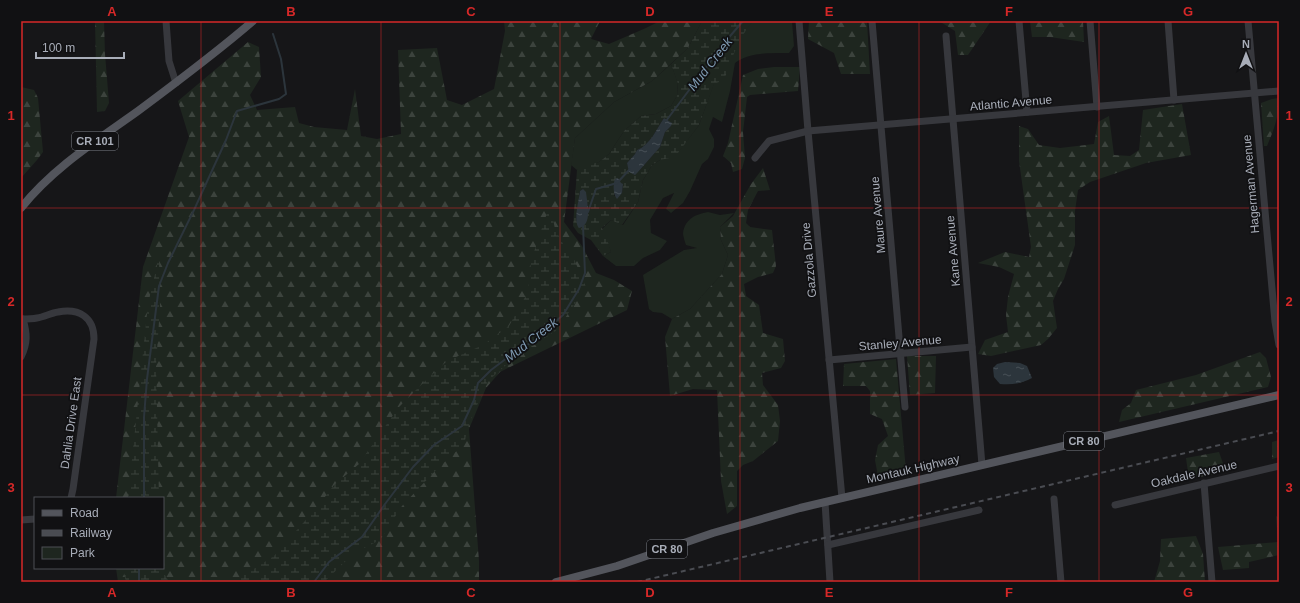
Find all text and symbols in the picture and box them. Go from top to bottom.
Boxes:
text: A [107,4,117,19]
text: B [286,4,296,19]
text: C [466,4,476,19]
text: D [645,4,655,19]
text: E [825,4,834,19]
text: F [1005,4,1013,19]
text: G [1183,4,1193,19]
water label: Mud Creek [685,33,736,94]
scale bar [36,34,124,60]
north arrow [1226,34,1266,74]
text: N [1242,38,1250,50]
text: 100 m [42,41,75,55]
street label: Atlantic Avenue [969,92,1053,114]
text: 1 [7,108,15,123]
text: 1 [1285,108,1293,123]
road number: CR 101 [72,132,118,150]
street label: Hagerman Avenue [1240,134,1262,234]
street label: Maure Avenue [868,176,888,254]
street label: Kane Avenue [943,215,963,287]
street label: Gazzola Drive [799,222,819,298]
text: 2 [7,294,15,309]
text: 2 [1285,294,1293,309]
water label: Mud Creek [501,314,562,365]
street label: Stanley Avenue [858,332,942,354]
street label: Dahlia Drive East [58,375,84,470]
road number: CR 80 [1064,432,1104,450]
street label: Montauk Highway [865,451,961,487]
street label: Oakdale Avenue [1150,457,1239,491]
text: 3 [7,480,15,495]
text: 3 [1285,480,1293,495]
legend [34,497,164,569]
text: Road [70,506,99,520]
text: Railway [70,526,112,540]
road number: CR 80 [647,540,687,558]
text: Park [70,546,96,560]
text: A [107,585,117,600]
text: B [286,585,296,600]
text: C [466,585,476,600]
text: D [645,585,655,600]
text: E [825,585,834,600]
text: F [1005,585,1013,600]
text: G [1183,585,1193,600]

